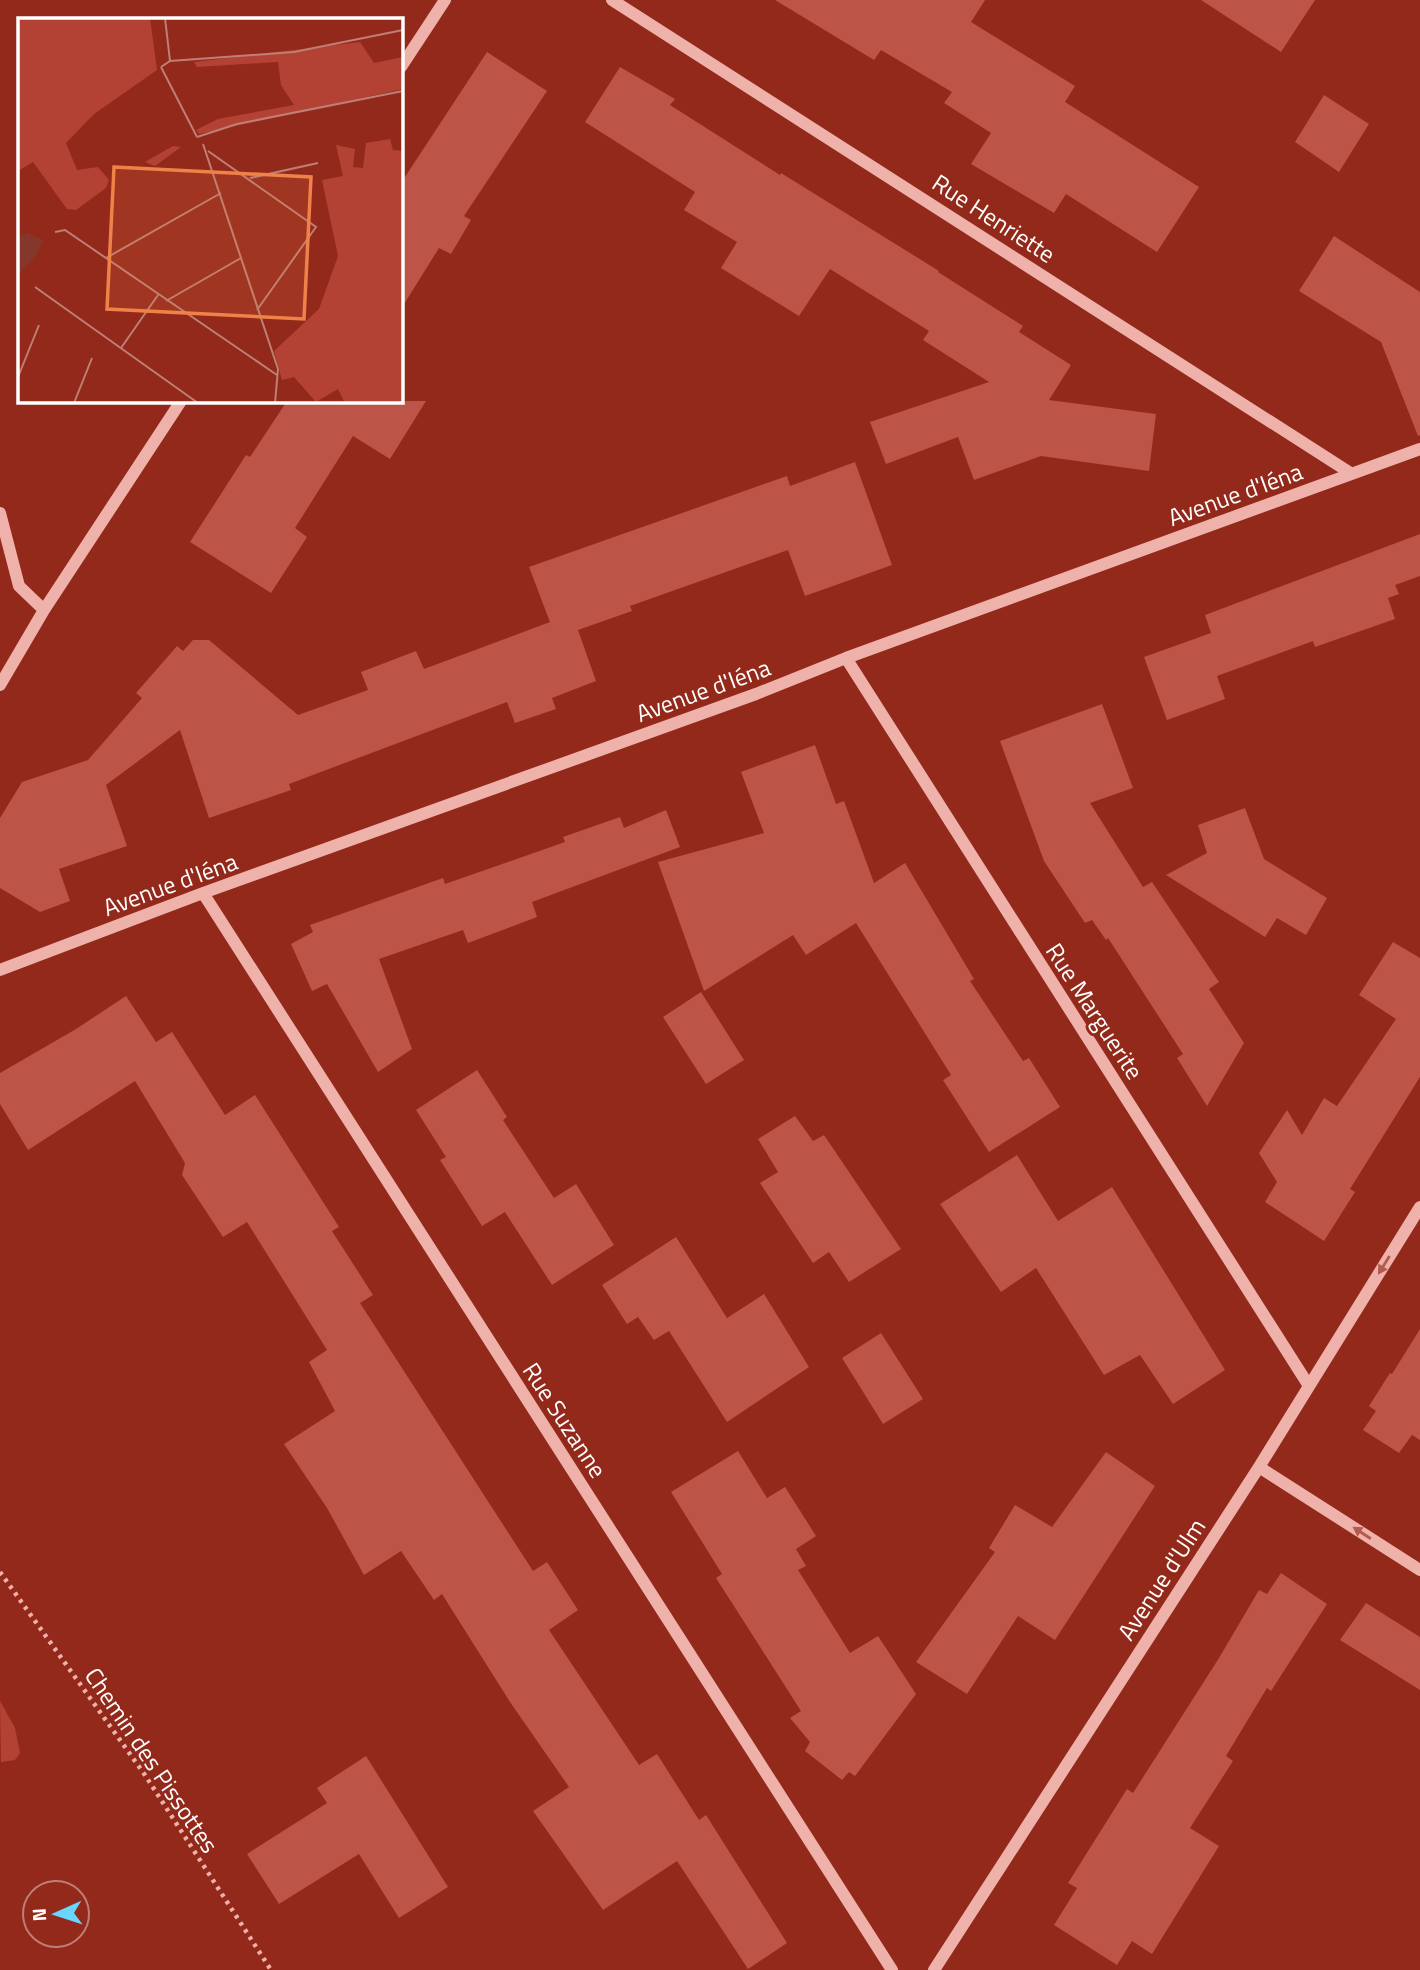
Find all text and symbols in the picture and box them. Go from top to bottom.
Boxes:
inset map [18,18,402,402]
street label: Rue Henriette [925,165,1063,271]
street label: Avenue d'Iéna [1163,453,1307,535]
street label: Avenue d'Iéna [631,649,775,731]
street label: Avenue d'Iéna [98,843,242,925]
street label: Rue Marguerite [1037,936,1153,1086]
one-way arrow [1377,1256,1390,1275]
street label: Rue Suzanne [514,1355,616,1485]
street label: Avenue d'Ulm [1108,1511,1214,1647]
one-way arrow [1353,1526,1372,1539]
street label: Chemin des Pissottes [76,1660,228,1860]
north arrow [21,1879,91,1949]
text: N [24,1908,53,1922]

